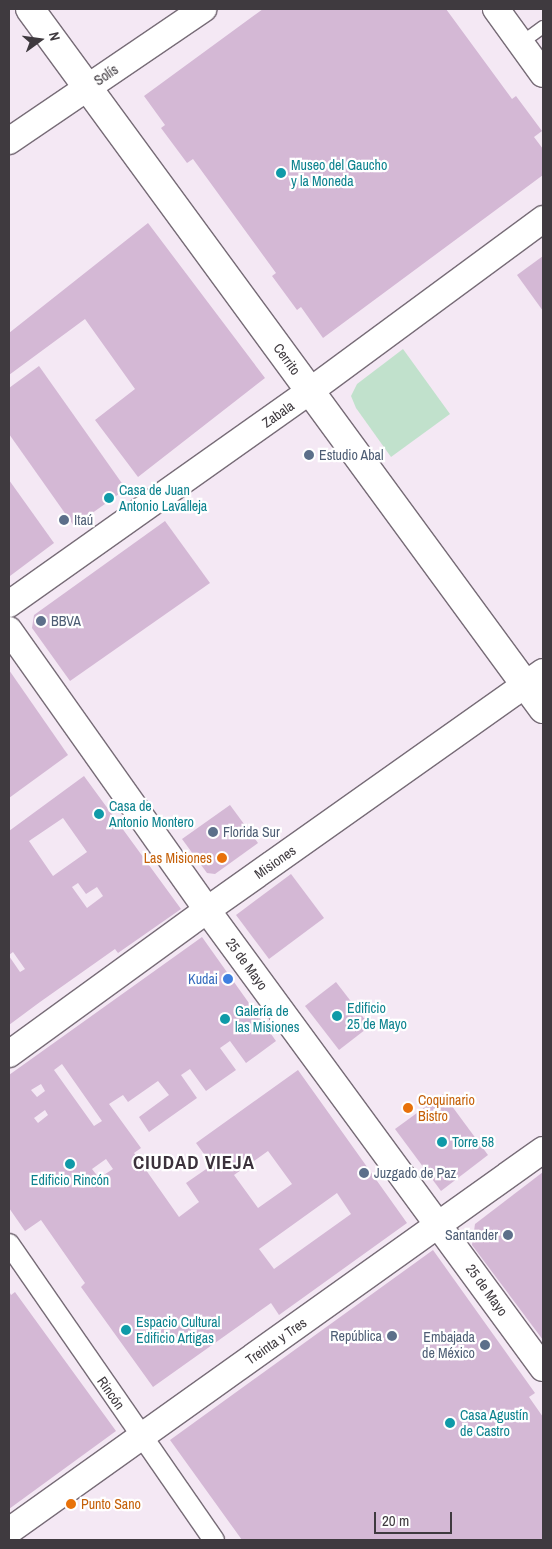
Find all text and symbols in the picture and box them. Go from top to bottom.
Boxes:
north arrow [15,15,65,65]
text: N [45,30,64,43]
street label: Solís [91,61,121,89]
place label: Museo del Gaucho y la Moneda [291,157,387,190]
marker: Museo del Gaucho y la Moneda [275,167,287,179]
street label: Cerrito [270,340,304,378]
street label: Zabala [259,397,297,431]
place label: Estudio Abal [319,447,384,463]
marker: Estudio Abal [303,449,315,461]
place label: Casa de Juan Antonio Lavalleja [119,482,207,514]
marker: Casa de Juan Antonio Lavalleja [103,492,115,504]
place label: Itaú [74,512,93,528]
marker: Itaú [58,514,70,526]
place label: BBVA [51,613,81,629]
marker: BBVA [35,615,47,627]
place label: Casa de Antonio Montero [109,798,194,830]
marker: Casa de Antonio Montero [93,808,105,820]
place label: Florida Sur [223,824,280,840]
marker: Florida Sur [207,826,219,838]
street label: Misiones [251,842,299,882]
place label: Las Misiones [144,850,212,866]
marker: Las Misiones [216,852,228,864]
street label: 25 de Mayo [223,935,271,993]
place label: Kudai [188,971,218,987]
marker: Kudai [222,973,234,985]
place label: Edificio 25 de Mayo [347,1000,407,1032]
place label: Galería de las Misiones [235,1003,299,1036]
marker: Edificio 25 de Mayo [331,1010,343,1022]
marker: Galería de las Misiones [219,1013,231,1025]
place label: Coquinario Bistro [418,1092,475,1124]
marker: Coquinario Bistro [402,1102,414,1114]
place label: Torre 58 [452,1134,494,1150]
marker: Torre 58 [436,1136,448,1148]
district label: CIUDAD VIEJA [132,1152,256,1174]
marker: Edificio Rincón [64,1158,76,1170]
place label: Juzgado de Paz [374,1165,456,1181]
marker: Juzgado de Paz [358,1167,370,1179]
place label: Edificio Rincón [31,1172,109,1188]
place label: Santander [445,1227,498,1243]
marker: Santander [502,1229,514,1241]
street label: 25 de Mayo [463,1261,511,1319]
place label: Espacio Cultural Edificio Artigas [136,1314,220,1346]
street label: Treinta y Tres [242,1314,310,1368]
marker: Espacio Cultural Edificio Artigas [120,1324,132,1336]
place label: República [330,1328,382,1344]
place label: Embajada de México [422,1329,475,1361]
marker: República [386,1330,398,1342]
marker: Embajada de México [479,1339,491,1351]
street label: Rincón [94,1373,128,1413]
place label: Casa Agustín de Castro [460,1407,529,1440]
marker: Casa Agustín de Castro [444,1417,456,1429]
place label: Punto Sano [81,1496,141,1512]
marker: Punto Sano [65,1498,77,1510]
scale bar [377,1502,454,1534]
text: 20 m [382,1510,409,1531]

